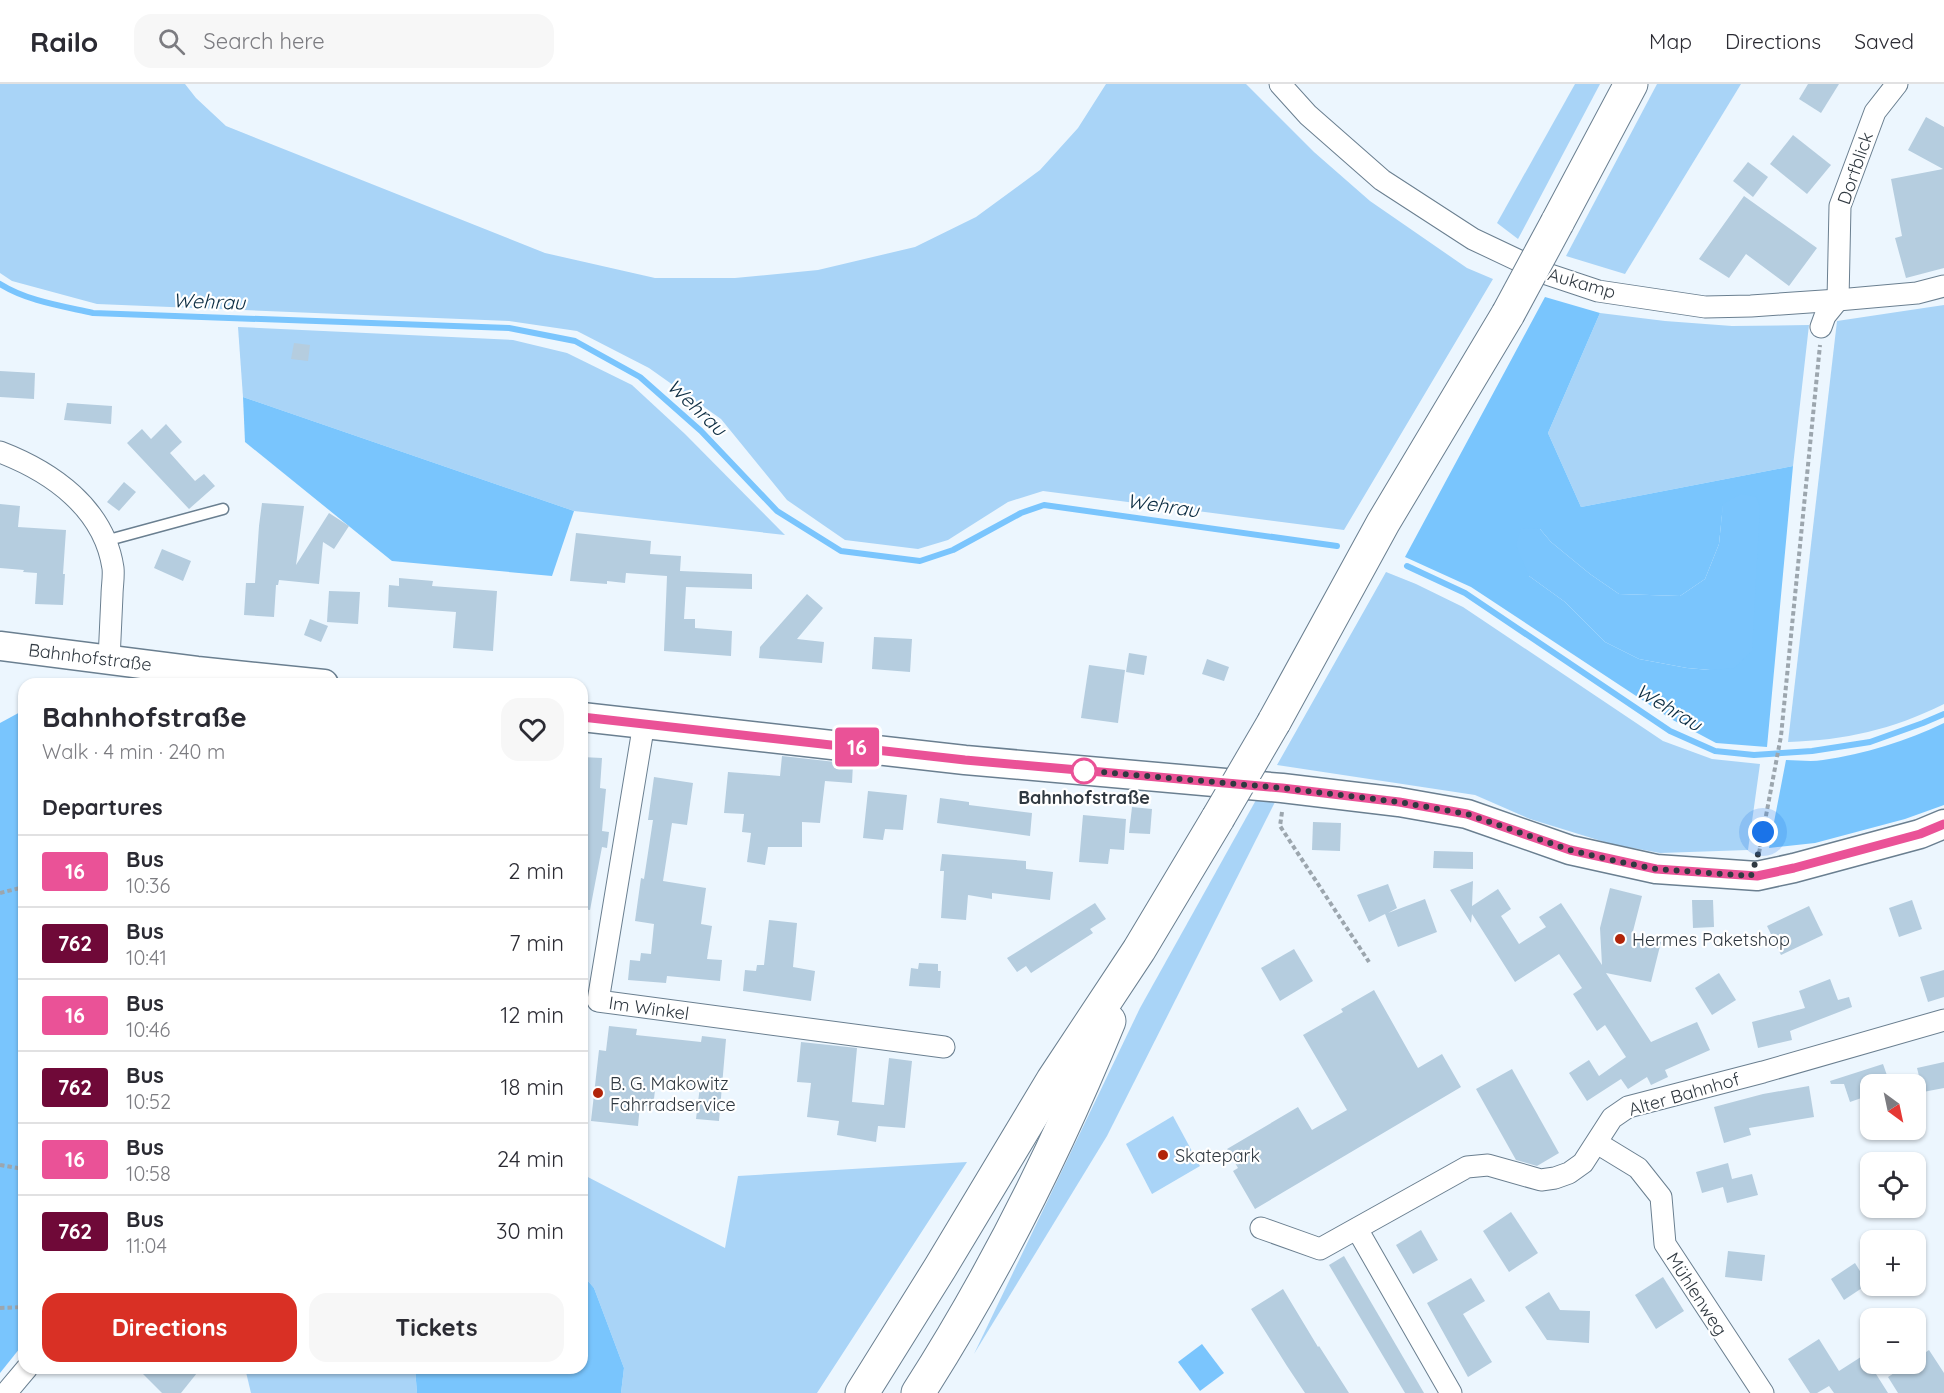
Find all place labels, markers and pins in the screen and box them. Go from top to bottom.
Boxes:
marker: Bahnhofstraße [1071,758,1097,784]
place label: Bahnhofstraße [1018,786,1150,809]
place label: Hermes Paketshop [1632,928,1790,951]
marker: Hermes Paketshop [1613,932,1627,946]
place label: B. G. Makowitz Fahrradservice [610,1072,736,1116]
marker: B. G. Makowitz Fahrradservice [591,1086,605,1100]
place label: Skatepark [1175,1144,1260,1167]
marker: Skatepark [1156,1148,1170,1162]

